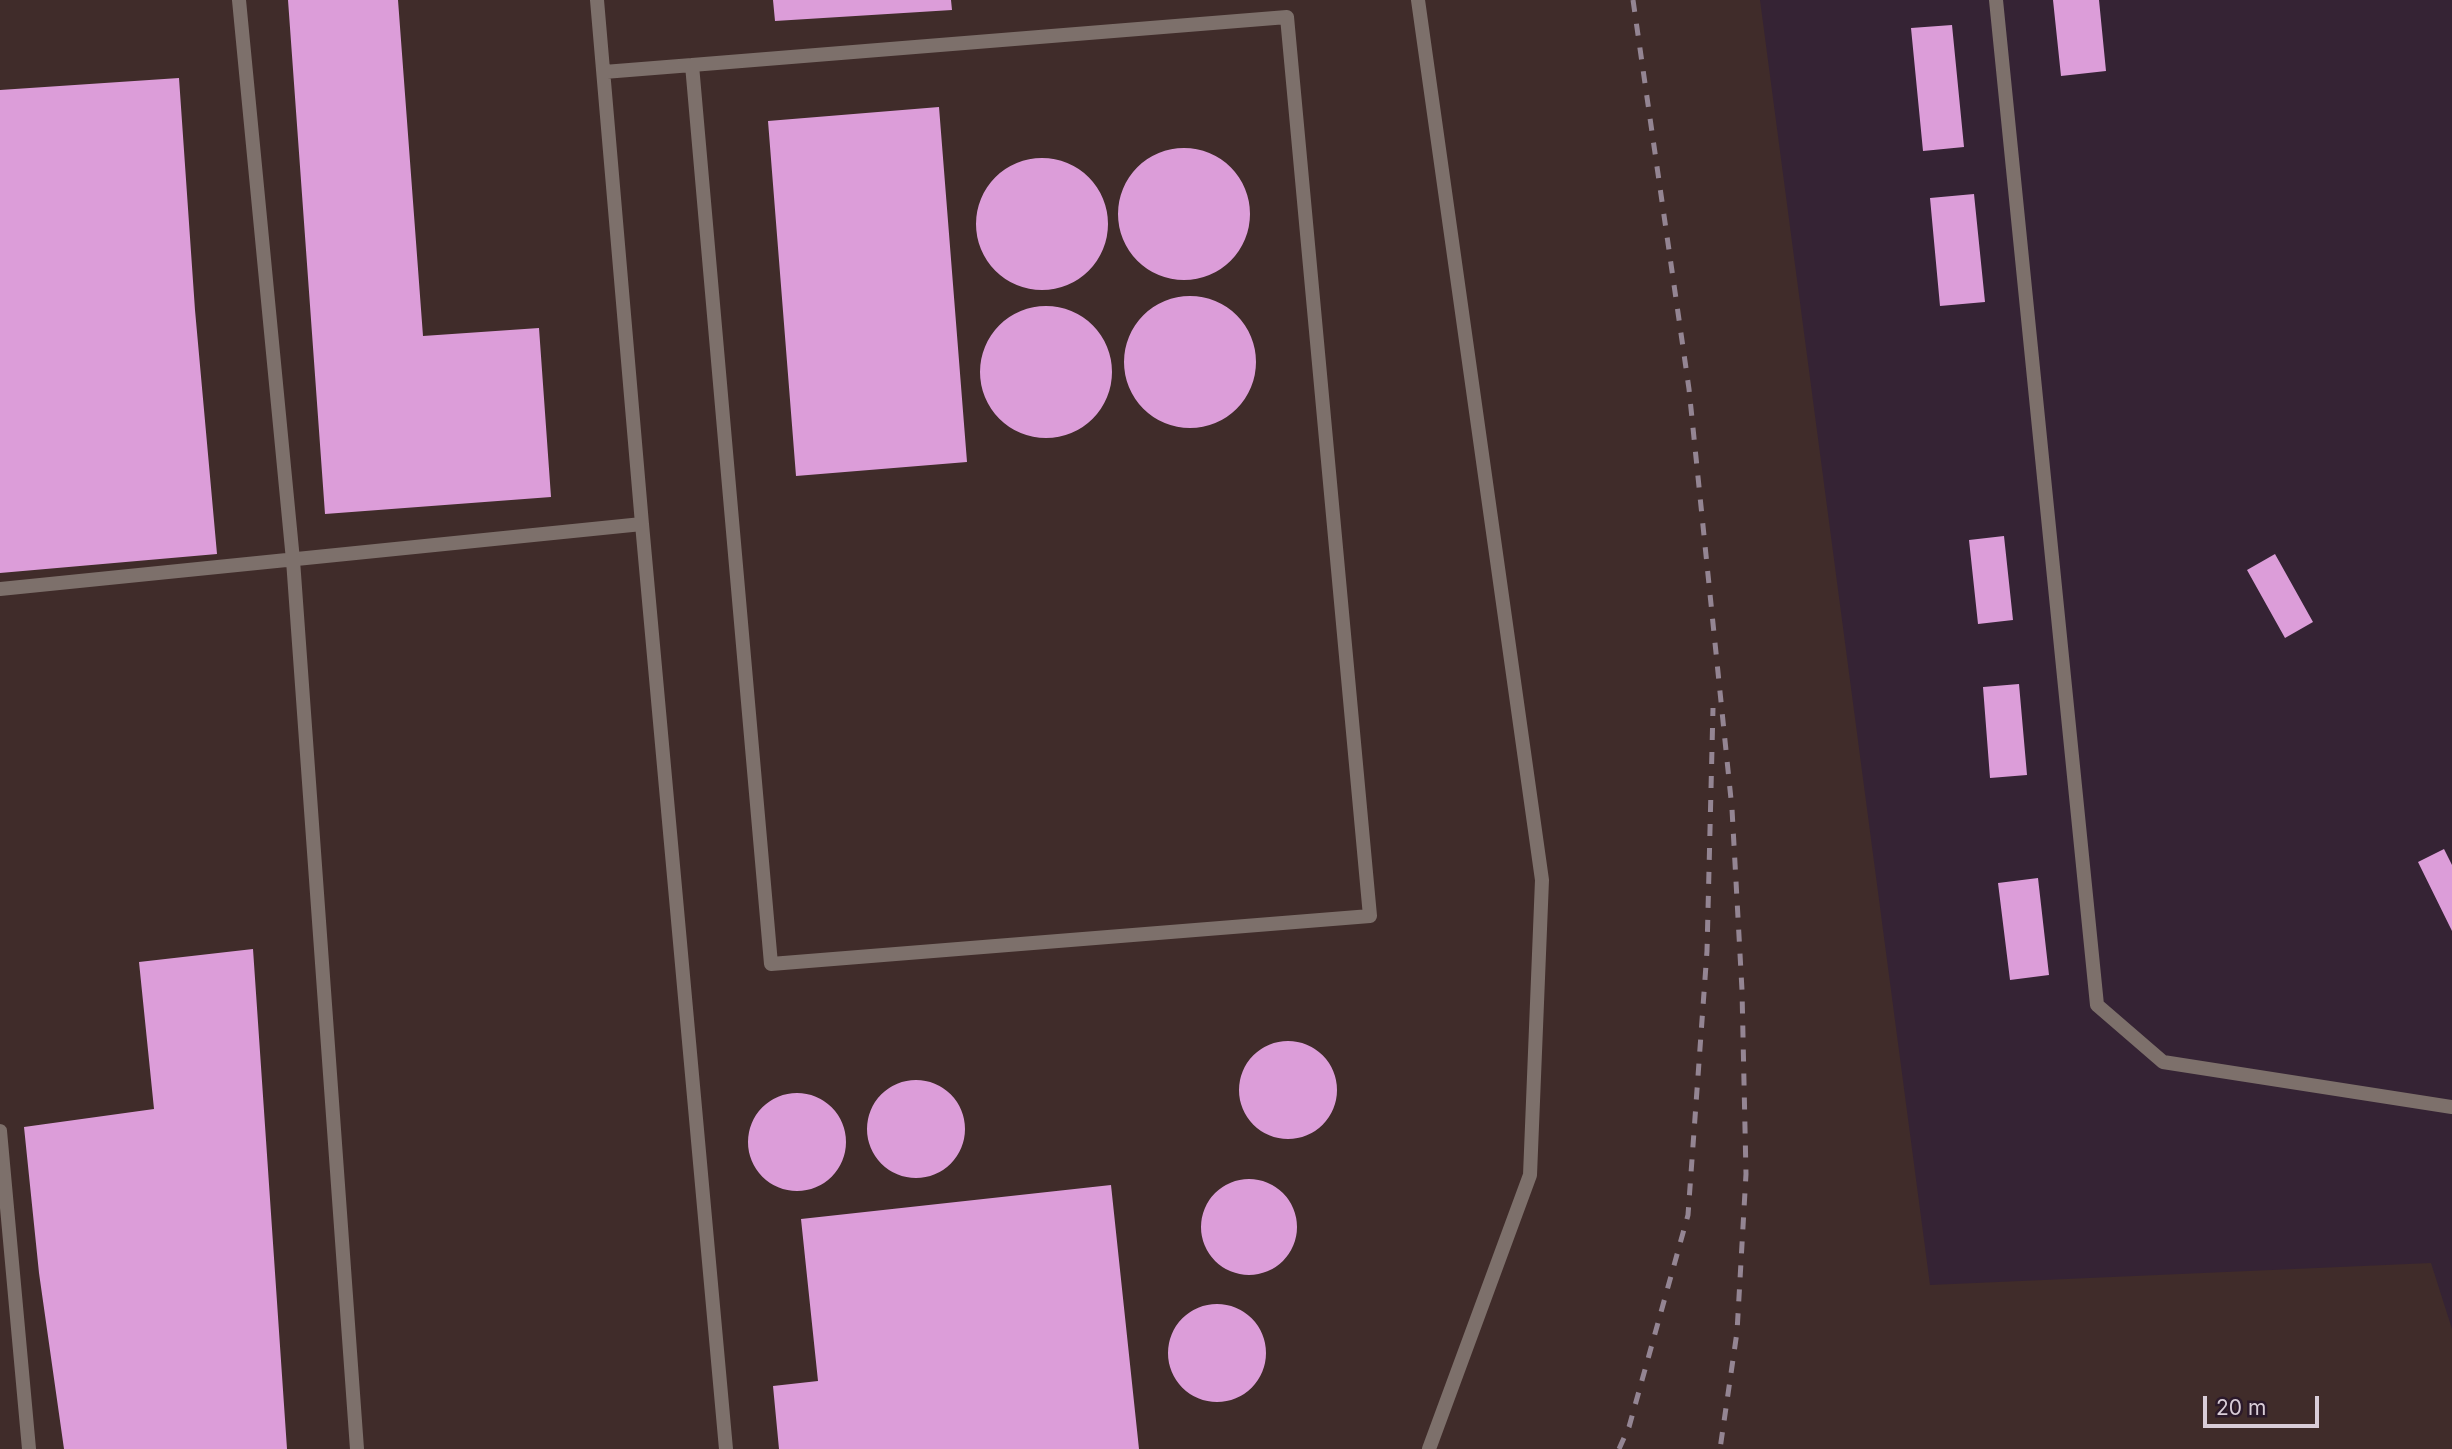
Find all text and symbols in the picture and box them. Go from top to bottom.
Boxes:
scale bar [2207,1382,2322,1426]
text: 20 m [2216,1395,2266,1420]

